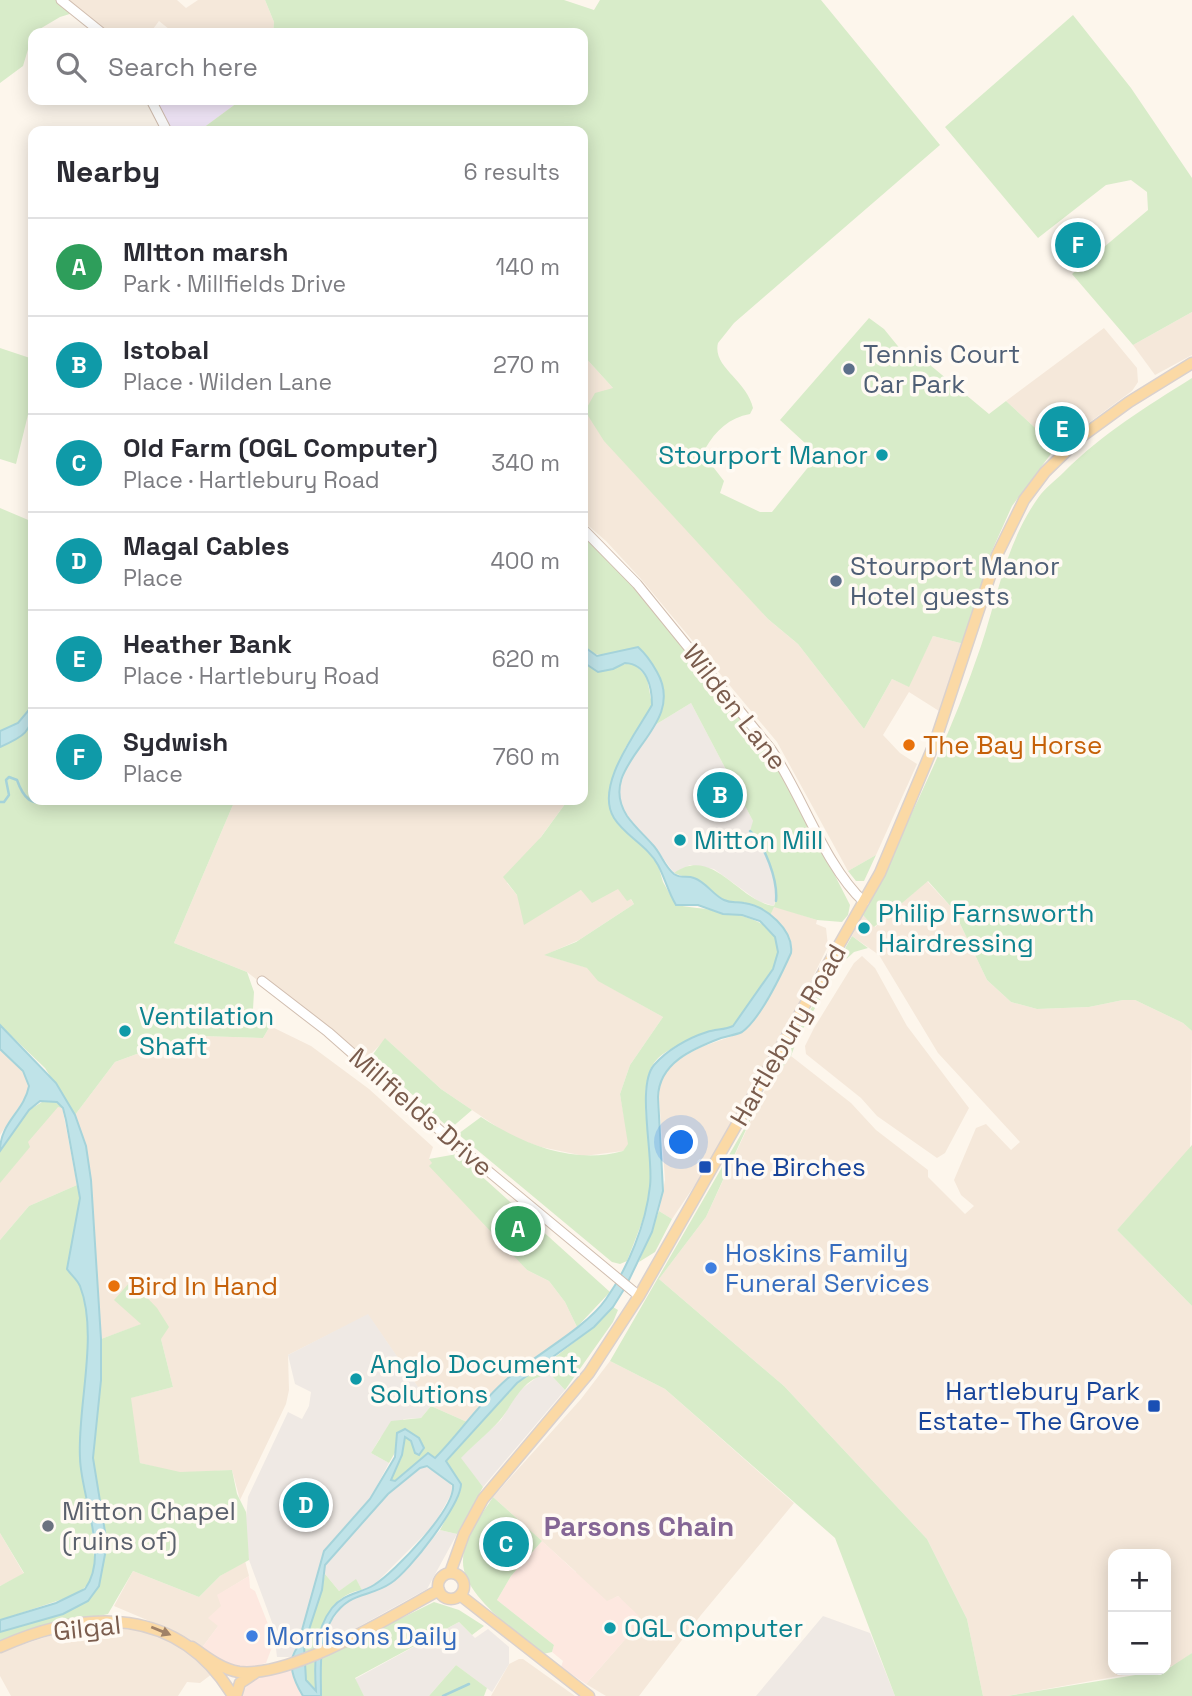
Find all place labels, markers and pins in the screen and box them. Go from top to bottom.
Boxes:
pin: F [1055,219,1101,271]
place label: Tennis Court Car Park [863,337,1020,401]
marker: Tennis Court Car Park [841,361,857,377]
pin: E [1039,403,1085,455]
place label: Stourport Manor [658,438,868,472]
marker: Stourport Manor [874,447,890,463]
place label: Stourport Manor Hotel guests [850,549,1060,613]
marker: Stourport Manor Hotel guests [828,573,844,589]
place label: The Bay Horse [923,728,1102,762]
marker: The Bay Horse [901,737,917,753]
pin: B [697,769,743,821]
place label: Mitton Mill [694,823,823,857]
marker: Mitton Mill [672,832,688,848]
place label: Philip Farnsworth Hairdressing [878,896,1094,960]
marker: Philip Farnsworth Hairdressing [856,920,872,936]
place label: Ventilation Shaft [139,999,274,1063]
marker: Ventilation Shaft [117,1023,133,1039]
place label: The Birches [719,1150,866,1184]
marker: The Birches [697,1159,713,1175]
pin: A [495,1203,541,1255]
place label: Hoskins Family Funeral Services [725,1236,930,1300]
marker: Hoskins Family Funeral Services [703,1260,719,1276]
place label: Bird In Hand [128,1269,278,1303]
marker: Bird In Hand [106,1278,122,1294]
place label: Anglo Document Solutions [370,1347,578,1411]
marker: Anglo Document Solutions [348,1371,364,1387]
place label: Hartlebury Park Estate- The Grove [918,1374,1140,1438]
marker: Hartlebury Park Estate- The Grove [1146,1398,1162,1414]
pin: D [283,1479,329,1531]
place label: Mitton Chapel (ruins of) [62,1494,236,1558]
marker: Mitton Chapel (ruins of) [40,1518,56,1534]
pin: C [483,1518,529,1570]
place label: OGL Computer [624,1611,803,1645]
place label: Morrisons Daily [266,1619,457,1653]
marker: OGL Computer [602,1620,618,1636]
marker: Morrisons Daily [244,1628,260,1644]

